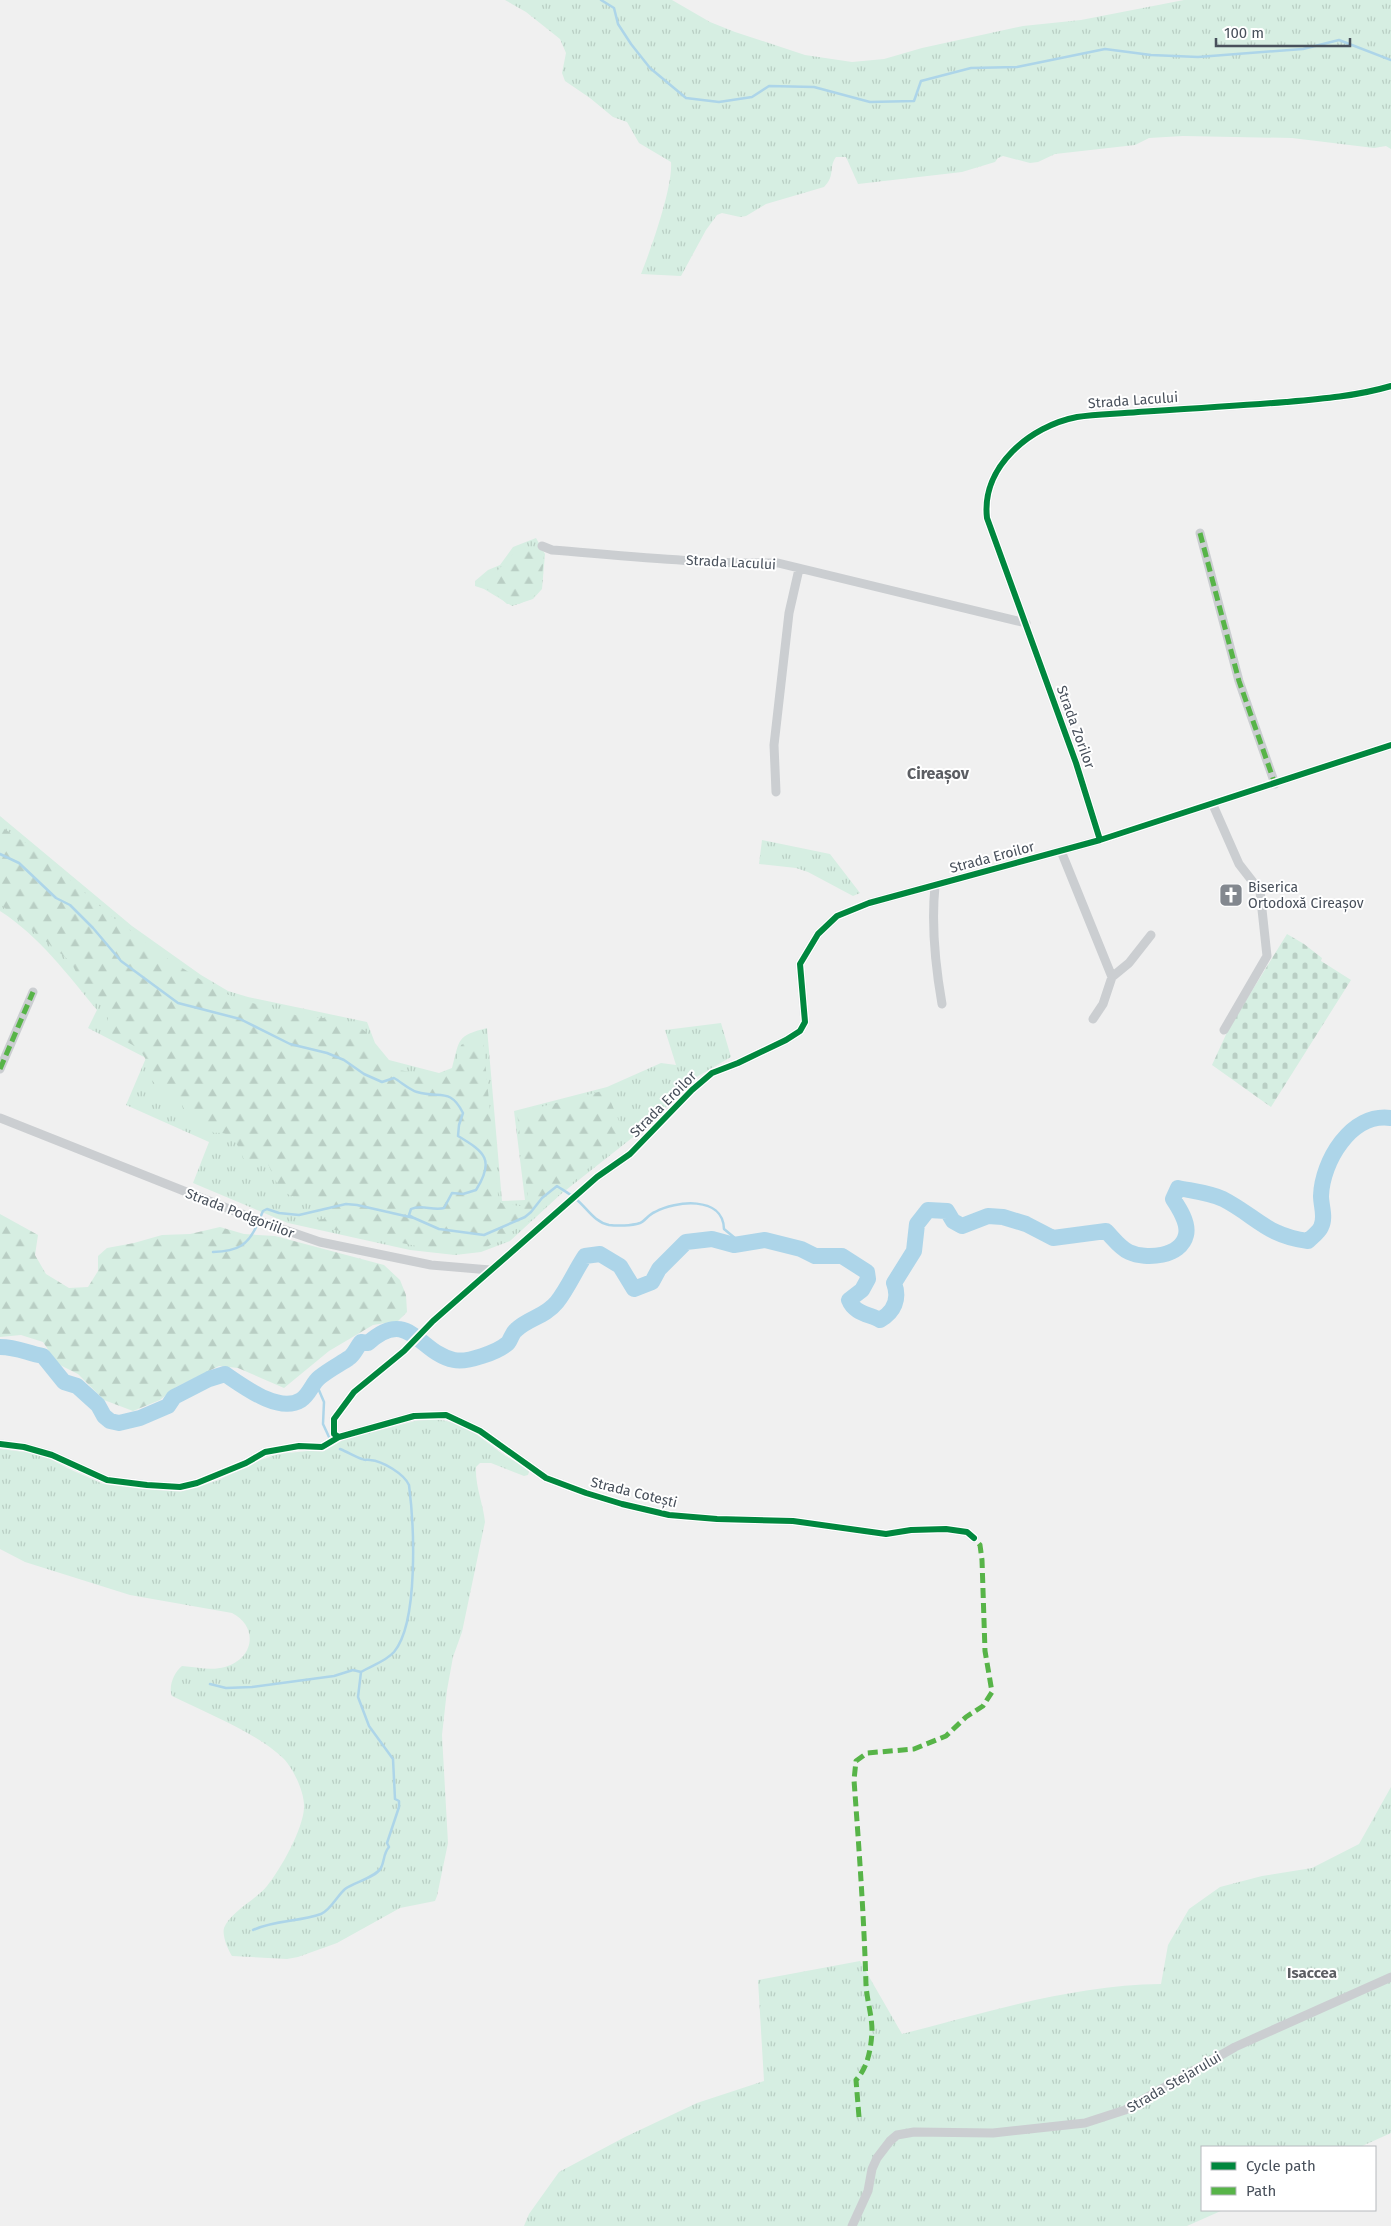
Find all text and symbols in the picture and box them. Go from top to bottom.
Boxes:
scale bar [1216,15,1350,47]
text: 100 m [1224,24,1264,42]
street label: Strada Lacului [1087,389,1179,412]
street label: Strada Lacului [685,552,776,573]
street label: Strada Zorilor [1053,683,1099,772]
district label: Cireașov [907,764,970,784]
street label: Strada Eroilor [948,838,1037,877]
place label: Biserica Ortodoxă Cireașov [1248,879,1364,913]
church icon: Biserica Ortodoxă Cireașov [1218,882,1244,908]
street label: Strada Eroilor [627,1067,701,1141]
street label: Strada Podgoriilor [183,1185,297,1242]
street label: Strada Cotești [589,1474,679,1512]
district label: Isaccea [1287,1964,1337,1982]
street label: Strada Stejarului [1124,2048,1225,2116]
legend [1201,2146,1376,2211]
text: Cycle path [1246,2157,1316,2175]
text: Path [1246,2182,1276,2200]

